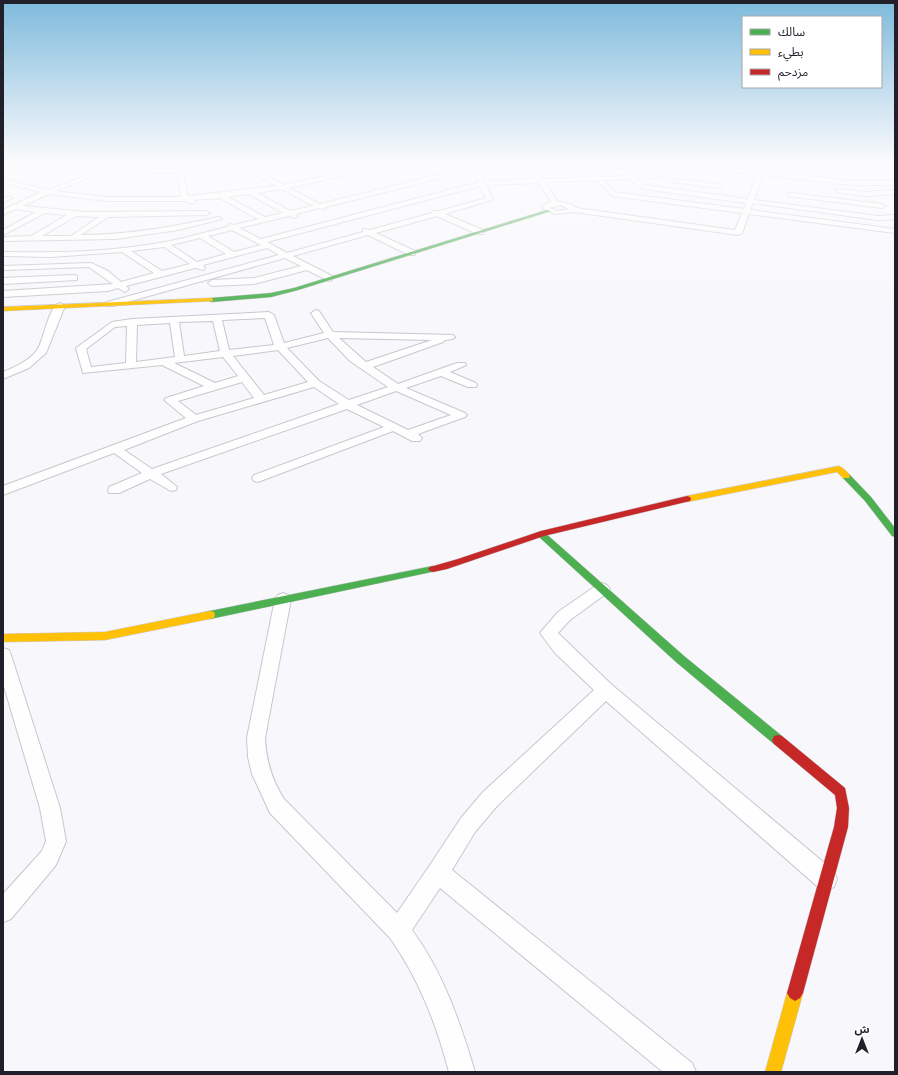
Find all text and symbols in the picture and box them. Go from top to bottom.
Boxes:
legend [742,16,882,88]
text: سالك [778,24,805,41]
text: بطيء [778,44,804,62]
text: مزدحم [778,64,808,81]
north arrow [842,1019,882,1059]
text: ش [854,1022,870,1037]

